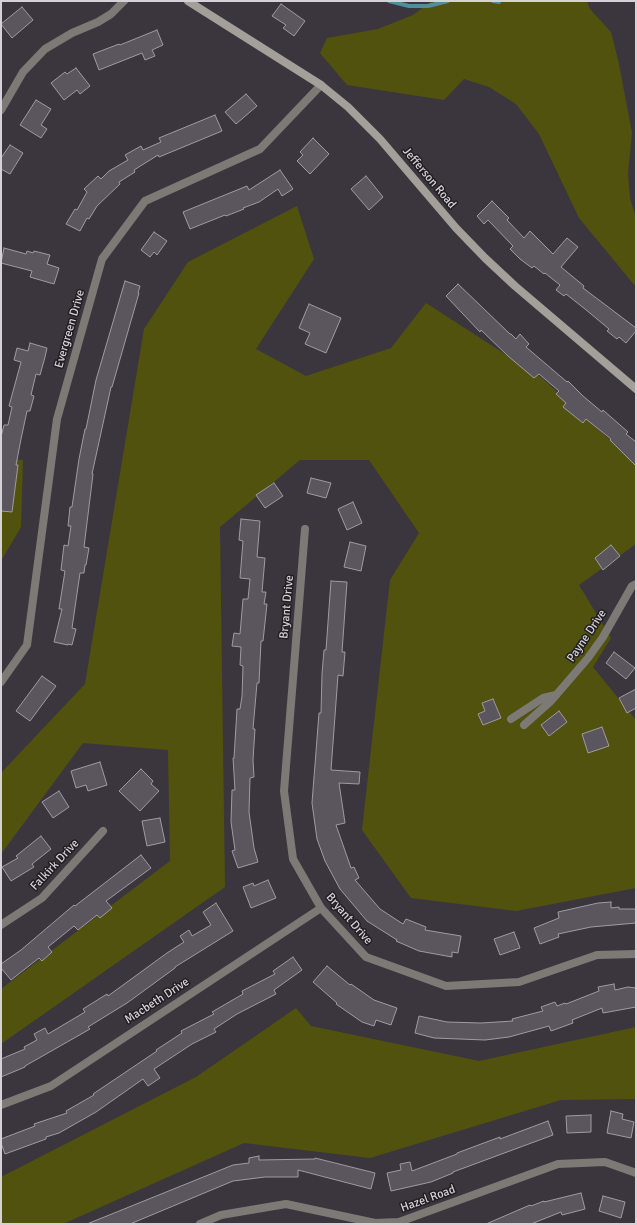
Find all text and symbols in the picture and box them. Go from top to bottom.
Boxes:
street label: Jefferson Road [399,144,459,212]
street label: Evergreen Drive [52,288,88,370]
street label: Bryant Drive [277,575,297,639]
street label: Payne Drive [564,607,610,665]
street label: Falkirk Drive [28,836,82,894]
street label: Bryant Drive [323,890,375,948]
street label: Macbeth Drive [122,975,192,1027]
street label: Hazel Road [399,1182,457,1216]

